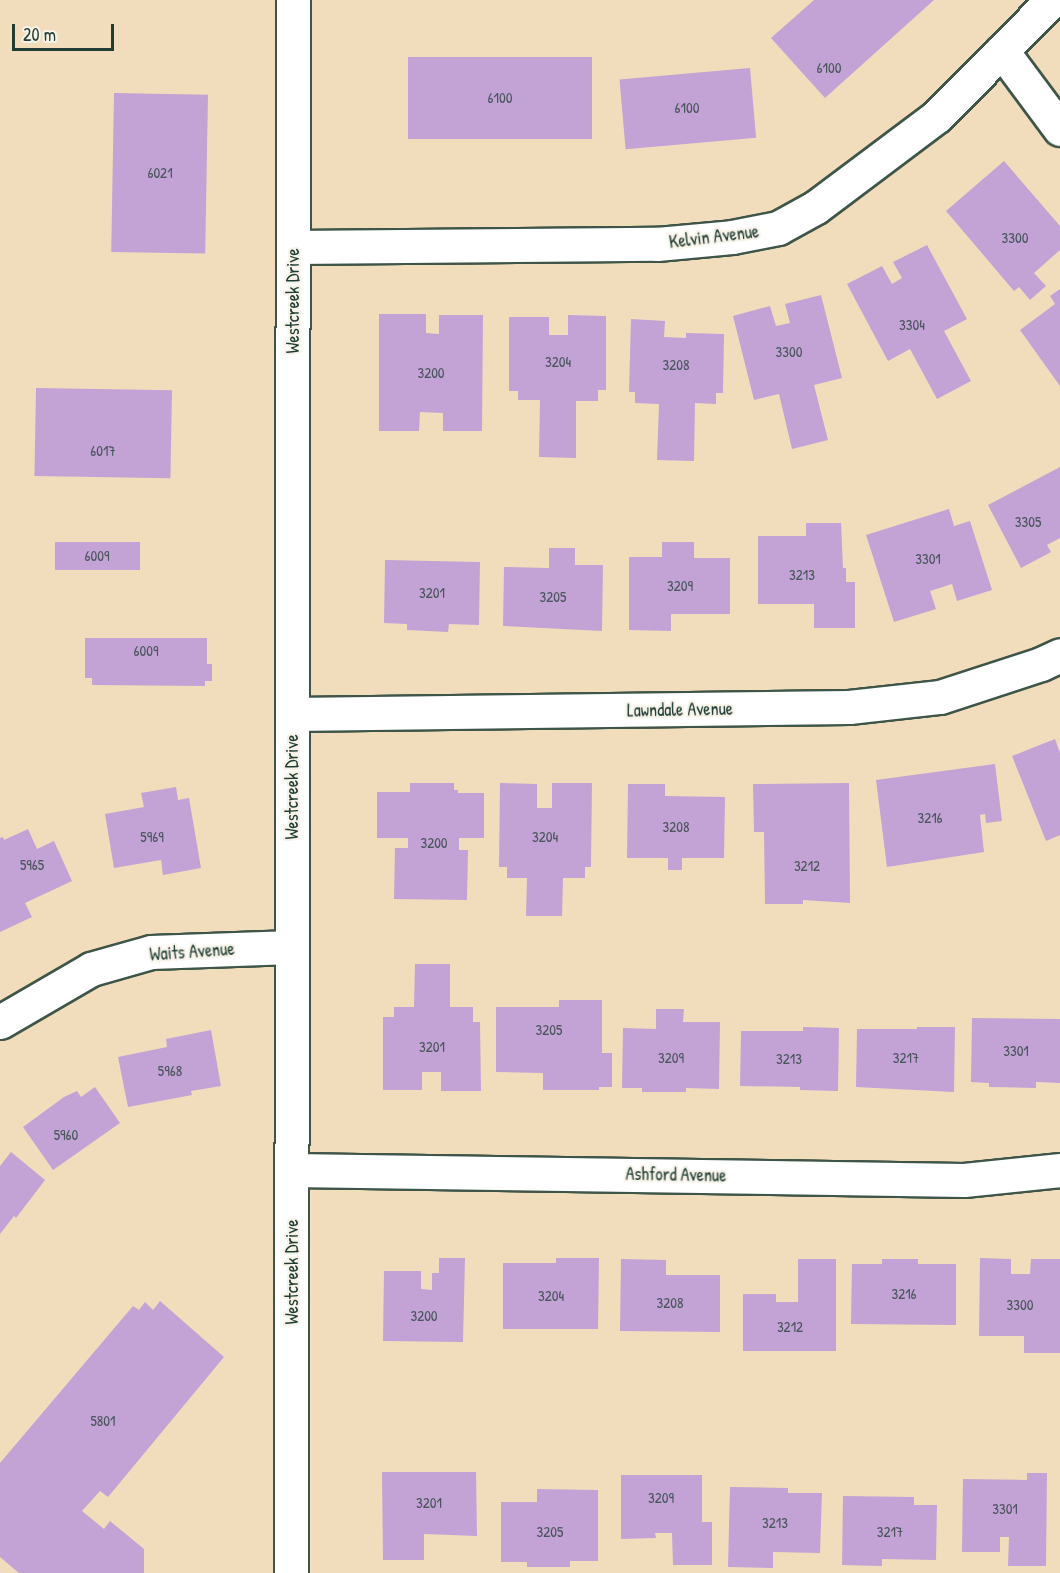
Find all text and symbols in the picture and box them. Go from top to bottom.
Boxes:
scale bar [15,12,117,50]
text: 20 m [23,22,56,47]
house number: 6100 [817,59,841,77]
house number: 6100 [488,89,512,107]
house number: 6100 [675,99,699,117]
house number: 6021 [147,164,173,182]
street label: Kelvin Avenue [668,221,760,253]
house number: 3300 [1002,229,1028,247]
street label: Westcreek Drive [282,248,304,354]
house number: 3304 [899,316,925,334]
house number: 3300 [776,343,802,361]
house number: 3204 [545,353,571,371]
house number: 3208 [663,356,689,374]
house number: 3200 [417,364,445,382]
house number: 6017 [90,442,116,460]
house number: 3305 [1015,513,1041,531]
house number: 6009 [85,547,109,565]
house number: 3301 [915,550,941,568]
house number: 3213 [789,566,815,584]
house number: 3209 [667,577,693,595]
house number: 3201 [419,584,445,602]
house number: 3205 [540,588,566,606]
house number: 6009 [134,642,158,660]
street label: Lawndale Avenue [627,698,733,722]
street label: Westcreek Drive [281,734,303,840]
house number: 3216 [917,809,943,827]
house number: 3208 [663,818,689,836]
house number: 5969 [140,828,164,846]
house number: 3204 [532,828,558,846]
house number: 3200 [420,834,448,852]
house number: 5965 [20,856,44,874]
house number: 3212 [794,857,820,875]
street label: Waits Avenue [149,938,235,966]
house number: 3205 [536,1021,562,1039]
house number: 3201 [419,1038,445,1056]
house number: 3301 [1003,1042,1029,1060]
house number: 3209 [658,1049,684,1067]
house number: 3217 [893,1049,919,1067]
house number: 3213 [776,1050,802,1068]
house number: 5968 [158,1062,182,1080]
house number: 5960 [54,1126,78,1144]
street label: Ashford Avenue [625,1163,727,1187]
street label: Westcreek Drive [281,1219,303,1325]
house number: 3216 [891,1285,917,1303]
house number: 3204 [538,1287,564,1305]
house number: 3208 [657,1294,683,1312]
house number: 3300 [1007,1296,1033,1314]
house number: 3200 [410,1307,438,1325]
house number: 3212 [777,1318,803,1336]
house number: 5801 [90,1412,116,1430]
house number: 3209 [648,1489,674,1507]
house number: 3201 [416,1494,442,1512]
house number: 3301 [992,1500,1018,1518]
house number: 3213 [762,1514,788,1532]
house number: 3205 [537,1523,563,1541]
house number: 3217 [877,1523,903,1541]

